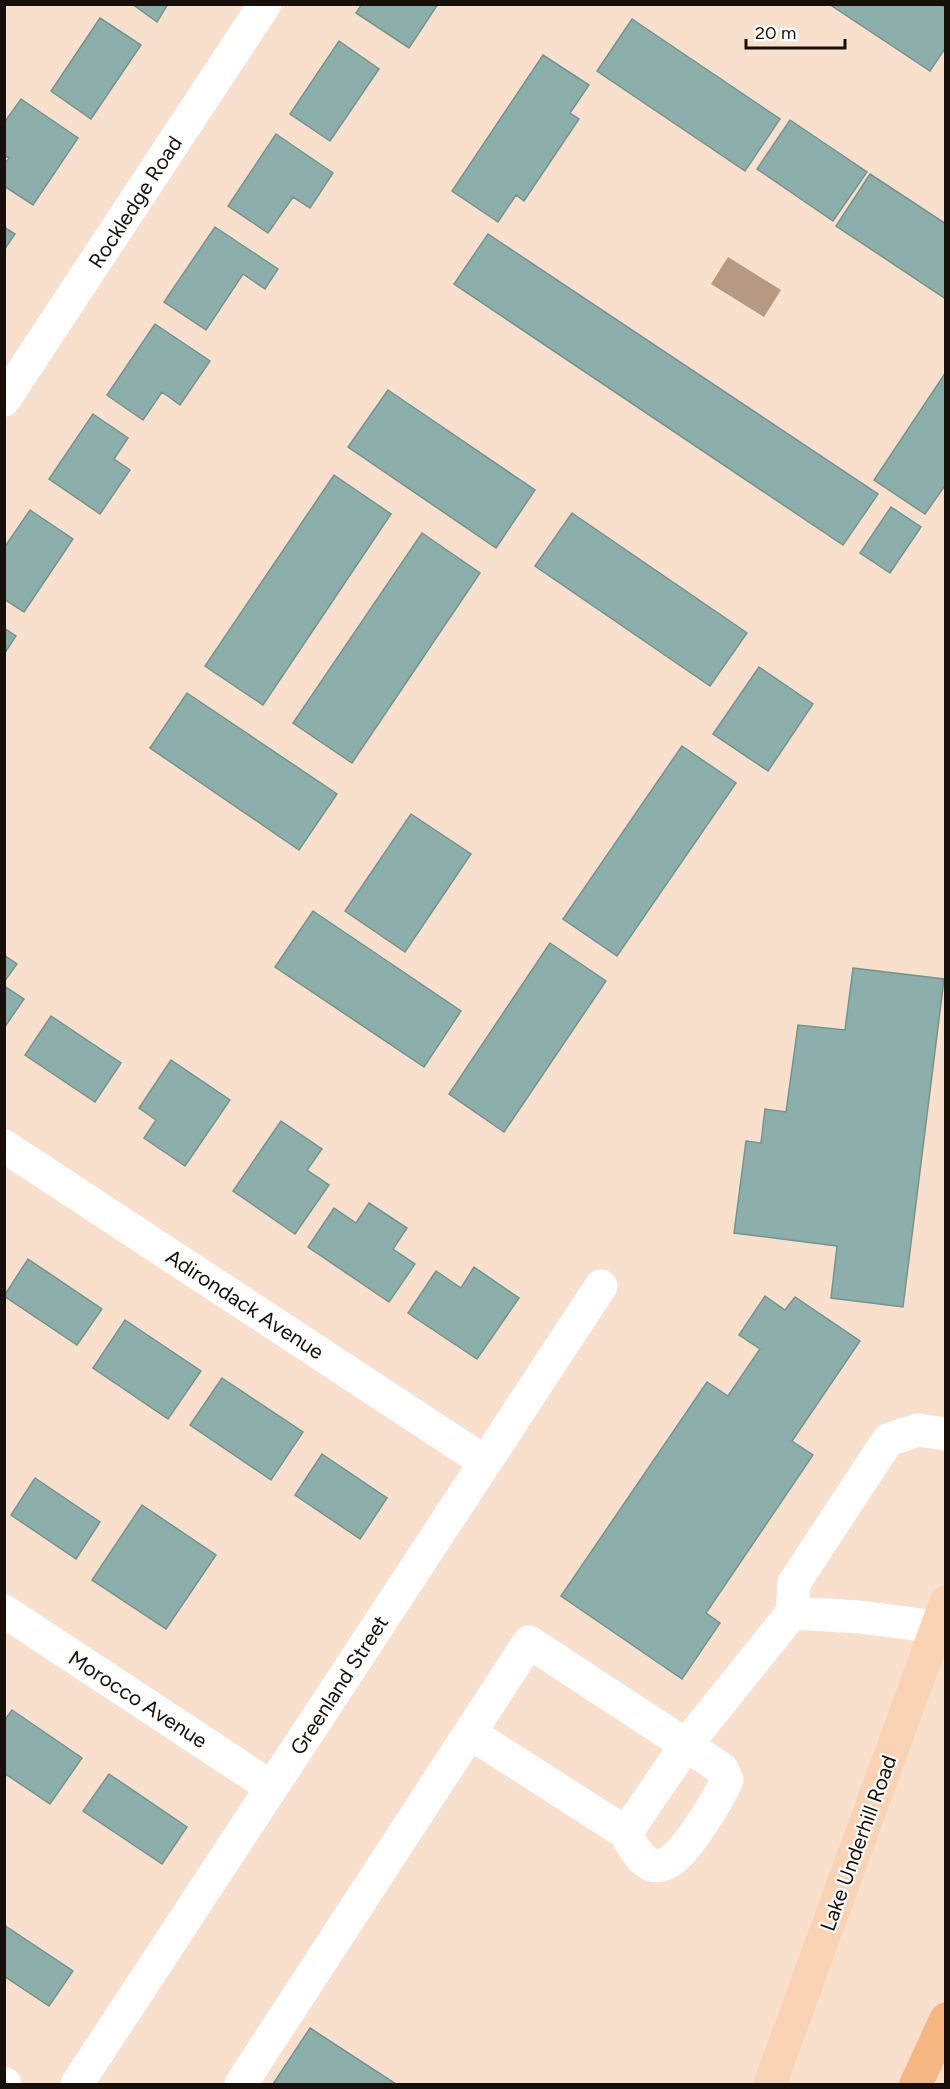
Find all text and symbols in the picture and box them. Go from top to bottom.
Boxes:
scale bar [746,12,845,50]
text: 20 m [755,22,796,44]
street label: Rockledge Road [83,131,187,273]
street label: Adirondack Avenue [161,1244,329,1364]
street label: Greenland Street [285,1611,393,1759]
street label: Morocco Avenue [64,1645,212,1753]
street label: Lake Underhill Road [815,1752,901,1934]

